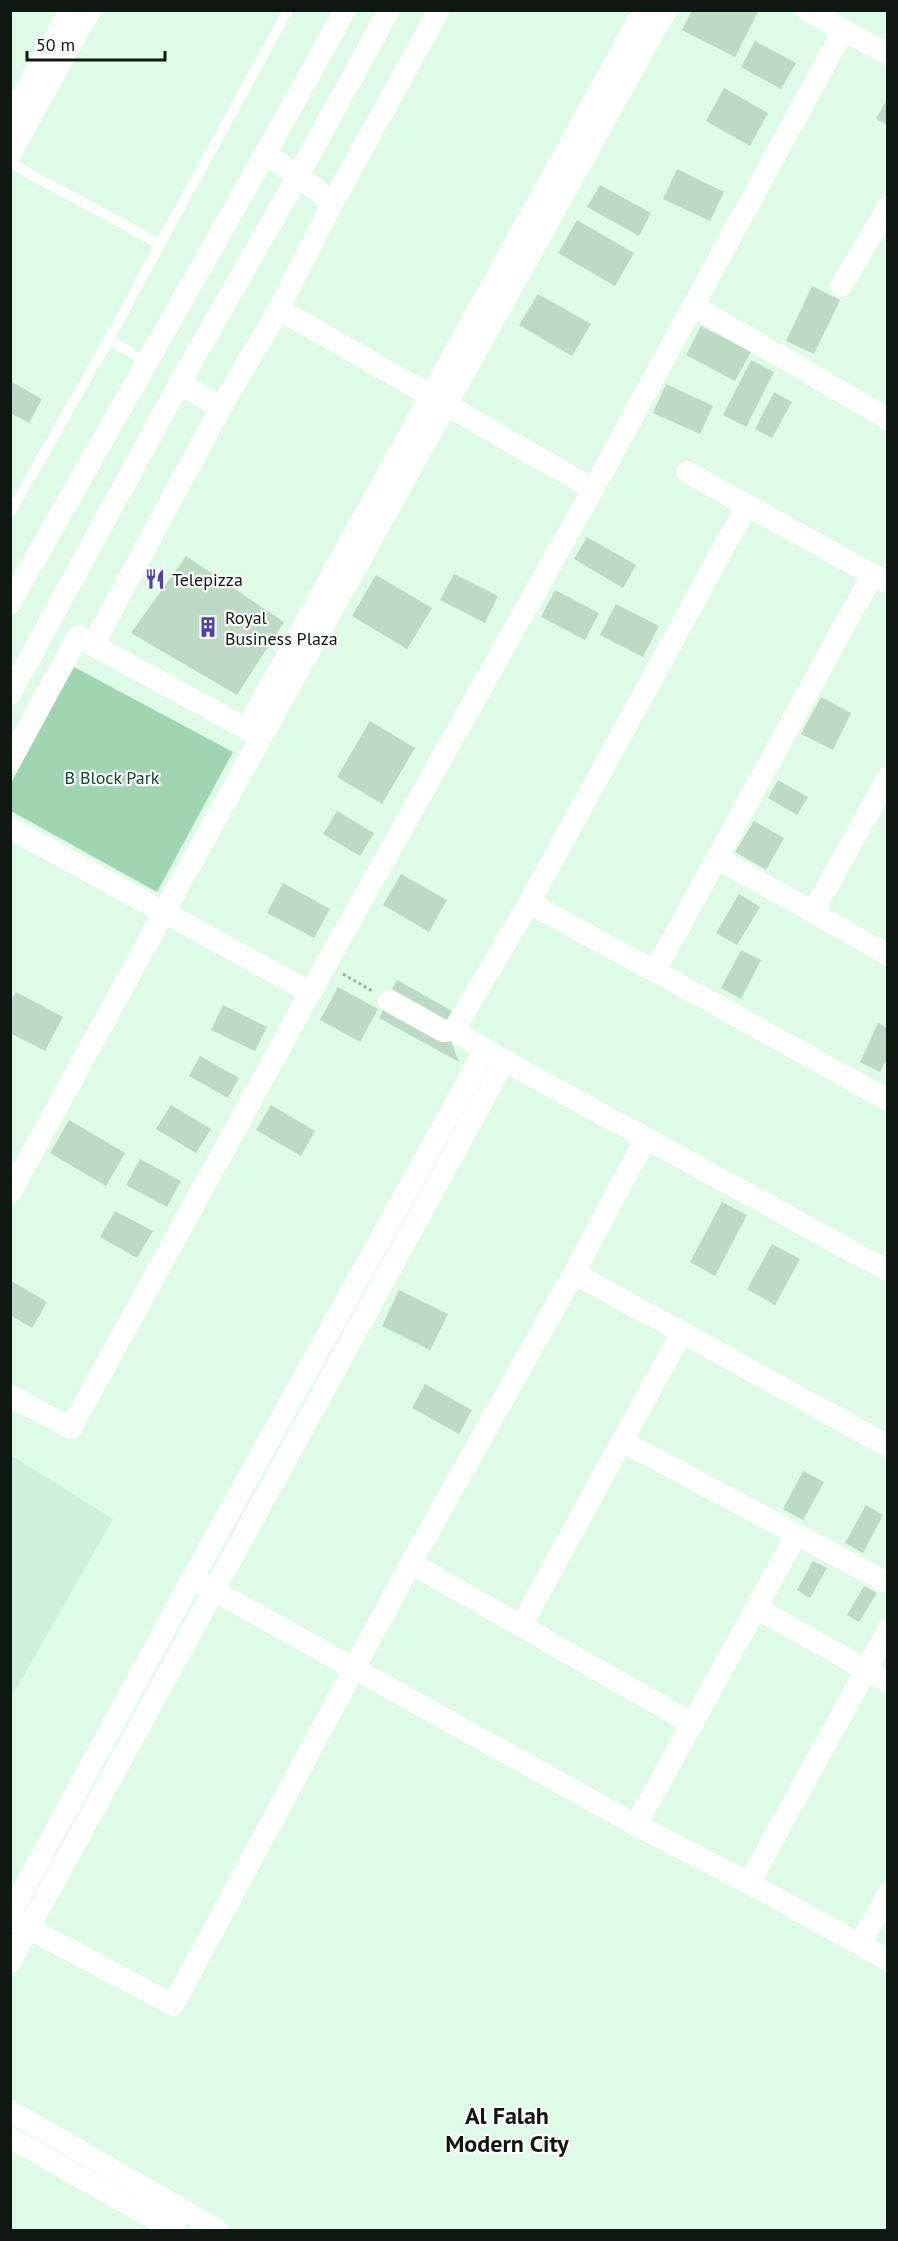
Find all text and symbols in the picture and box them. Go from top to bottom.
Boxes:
scale bar [27,24,165,62]
text: 50 m [36,33,75,56]
restaurant icon: Telepizza [143,567,167,591]
place label: Telepizza [172,568,243,591]
place label: Royal Business Plaza [225,606,338,650]
building icon: Royal Business Plaza [196,615,220,639]
park label: B Block Park [65,766,160,789]
district label: Al Falah Modern City [445,2100,569,2159]

